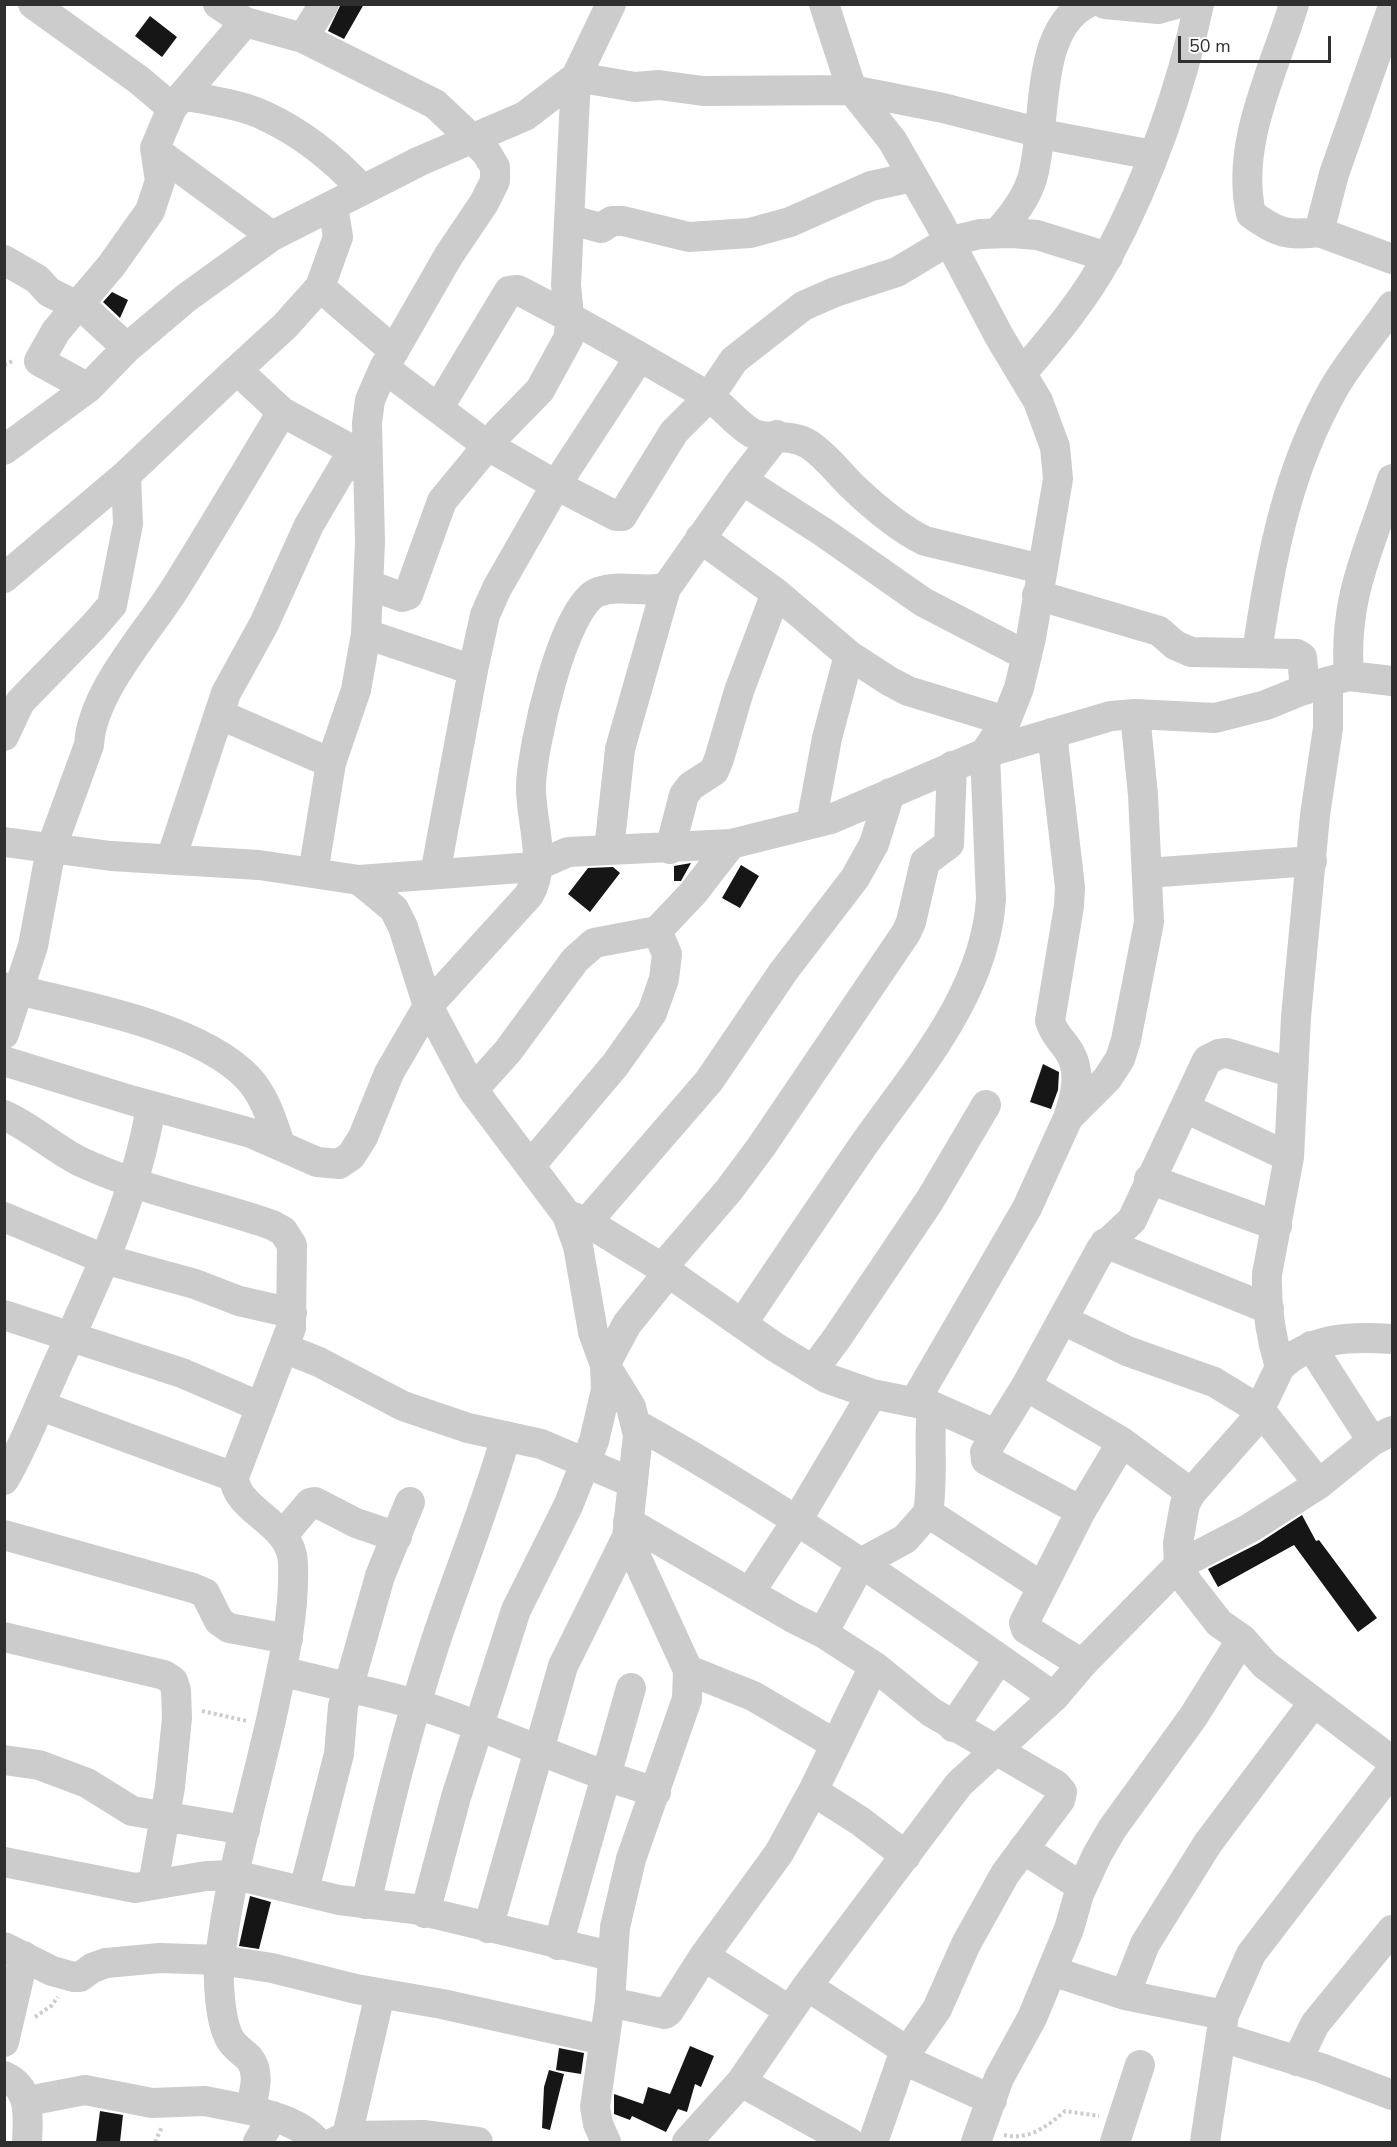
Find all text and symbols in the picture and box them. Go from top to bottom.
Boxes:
scale bar [1181,24,1334,62]
text: 50 m [1189,34,1231,58]

